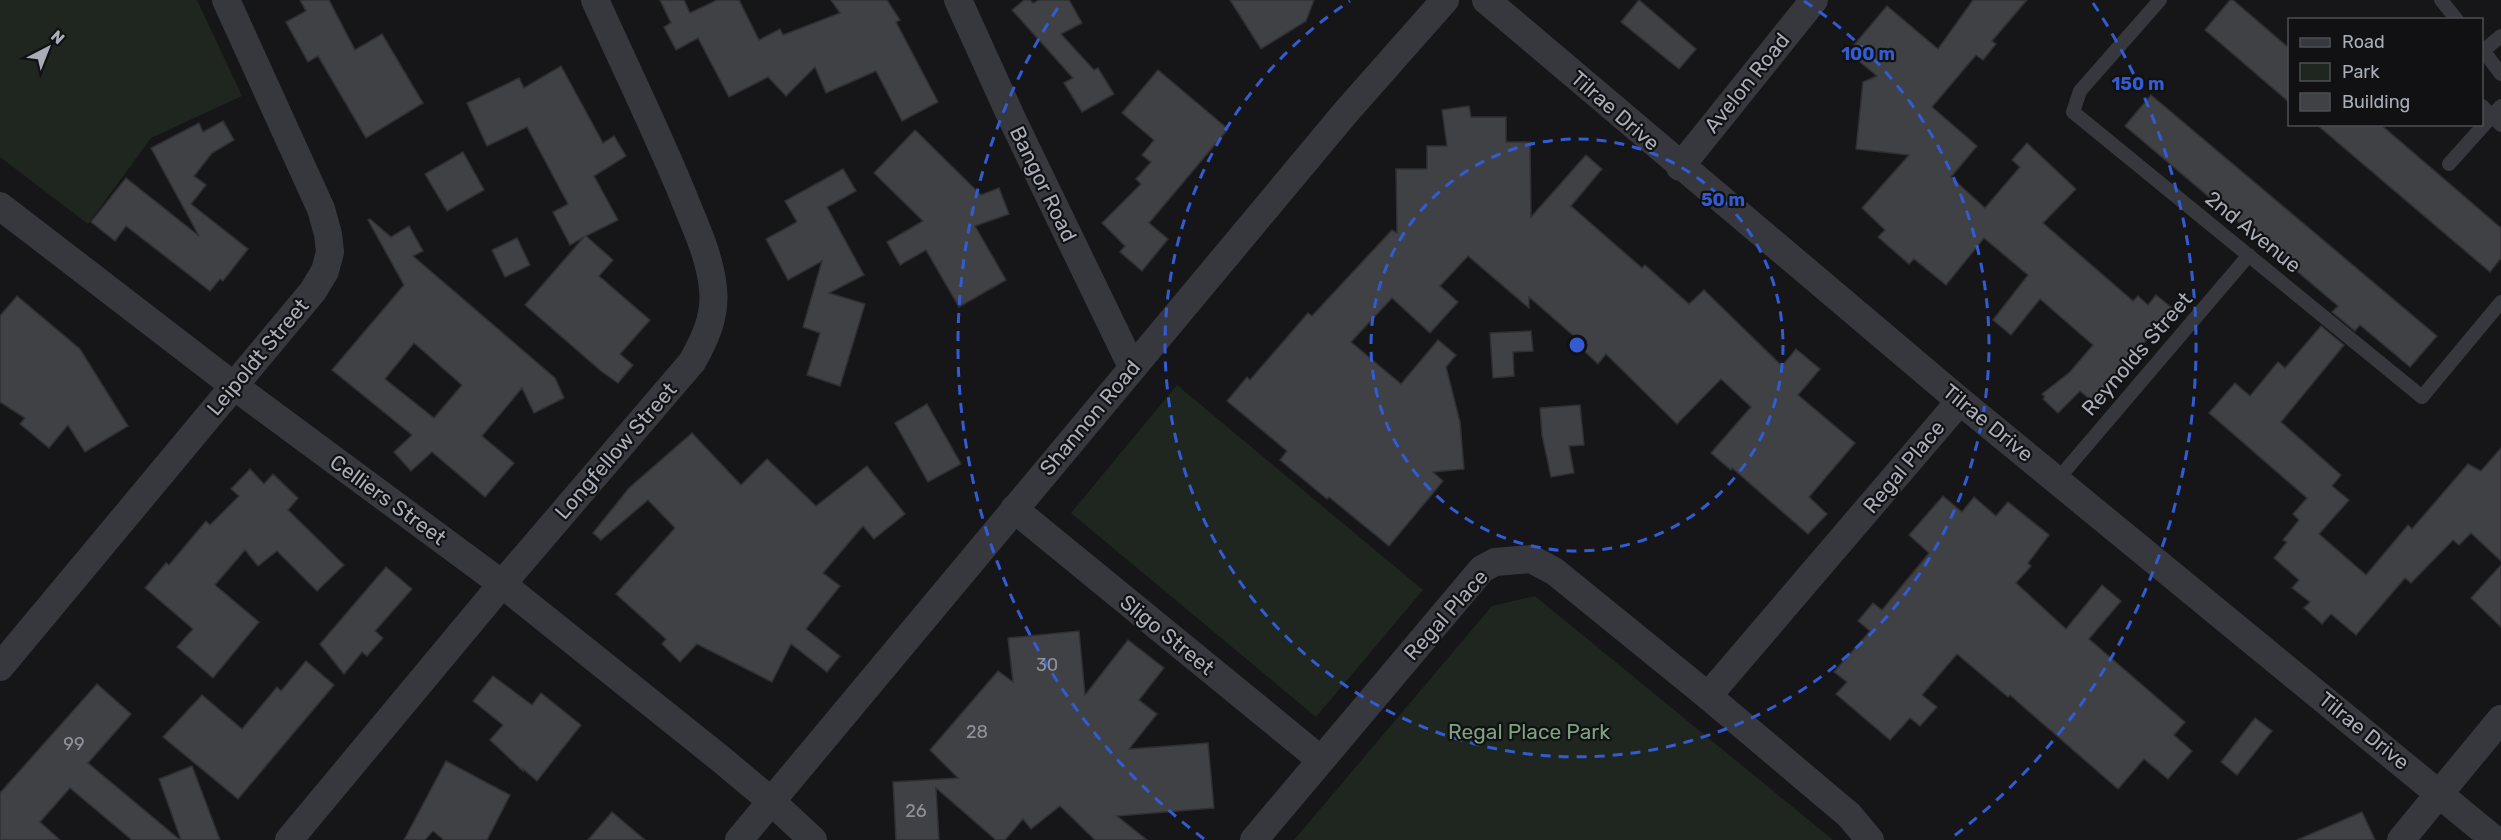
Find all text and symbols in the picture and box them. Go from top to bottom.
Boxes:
north arrow [18,18,78,78]
legend [2288,18,2483,126]
text: N [47,26,68,48]
street label: Avelon Road [1699,28,1794,138]
text: Road [2342,31,2385,53]
text: 100 m [1841,43,1895,65]
text: Park [2342,61,2380,83]
street label: Tilrae Drive [1566,65,1665,156]
text: 150 m [2111,73,2165,95]
text: Building [2342,91,2410,113]
street label: Bangor Road [1005,122,1082,246]
street label: 2nd Avenue [2200,185,2306,278]
text: 50 m [1701,189,1745,211]
street label: Reynolds Street [2076,287,2197,421]
street label: Leipoldt Street [202,293,314,420]
centre of rings [1567,335,1587,355]
street label: Shannon Road [1034,355,1145,480]
street label: Longfellow Street [550,377,682,524]
street label: Tilrae Drive [1938,379,2039,467]
street label: Regal Place [1858,415,1950,518]
street label: Celliers Street [325,449,451,550]
street label: Regal Place [1398,564,1493,665]
street label: Sligo Street [1115,589,1219,680]
house number: 30 [1036,654,1058,676]
street label: Tilrae Drive [2314,687,2415,775]
park label: Regal Place Park [1448,719,1610,744]
house number: 28 [966,721,988,743]
house number: 99 [63,733,85,755]
house number: 26 [905,800,927,822]

